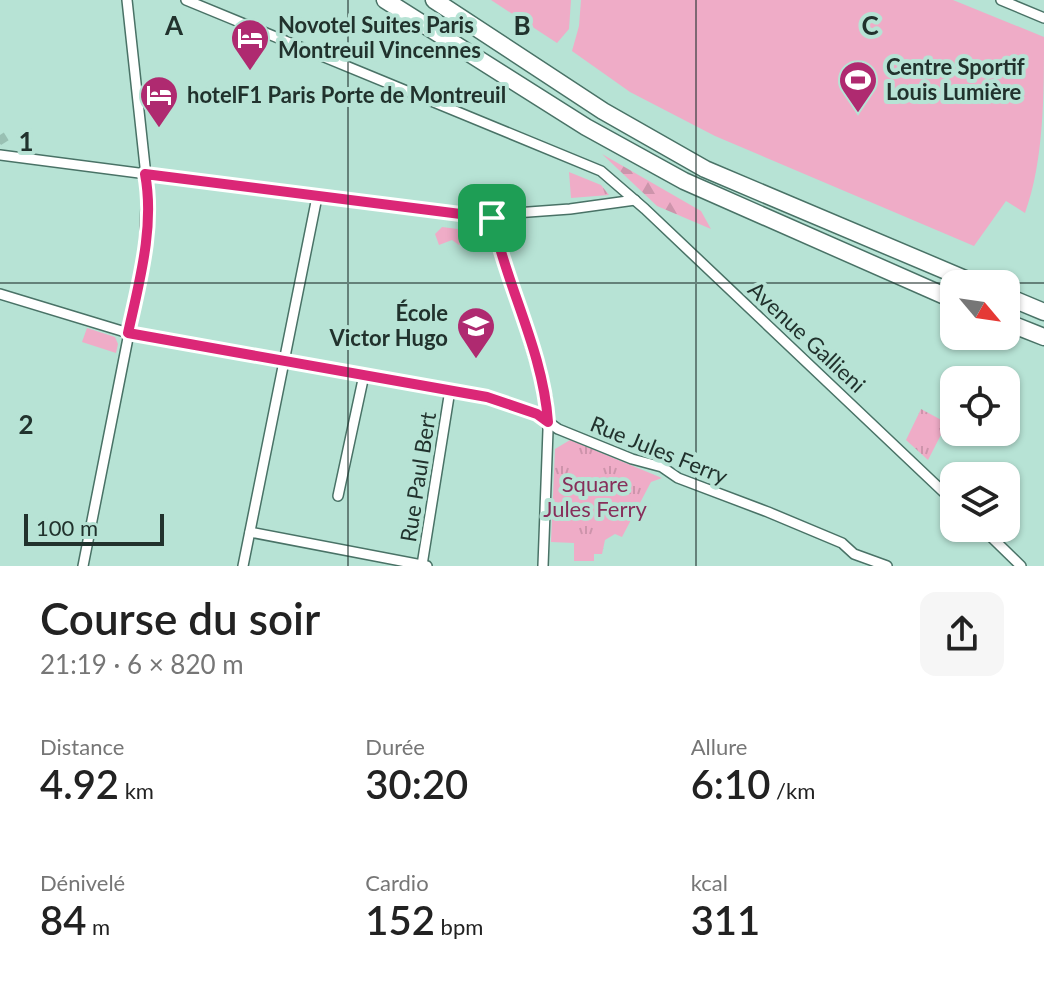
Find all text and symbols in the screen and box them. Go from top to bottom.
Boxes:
text: A [164,9,184,41]
text: B [513,9,531,41]
text: C [861,9,879,41]
place label: Novotel Suites Paris Montreuil Vincennes [278,11,481,63]
hotel icon: Novotel Suites Paris Montreuil Vincennes [229,17,271,72]
place label: Centre Sportif Louis Lumière [886,53,1025,105]
sports icon: Centre Sportif Louis Lumière [837,59,879,114]
hotel icon: hotelF1 Paris Porte de Montreuil [138,74,180,129]
place label: hotelF1 Paris Porte de Montreuil [187,81,506,108]
text: 1 [18,125,34,157]
pin [458,184,526,252]
icon: arrive [470,196,514,240]
north arrow [940,270,1020,350]
map controls [940,270,1020,542]
street label: Avenue Gallieni [743,276,871,398]
place label: École Victor Hugo [328,299,448,351]
school or university icon: École Victor Hugo [455,305,497,360]
button: locate [940,366,1020,446]
text: 2 [18,408,34,440]
street label: Rue Paul Bert [394,410,441,544]
street label: Rue Jules Ferry [586,410,732,490]
button: layers [940,462,1020,542]
park label: Square Jules Ferry [543,470,647,522]
scale bar [24,510,164,546]
text: 100 m [36,514,98,541]
text: Course du soir [40,592,320,644]
button: share [920,592,1004,676]
text: 21:19 · 6 × 820 m [40,648,244,680]
text: Distance [40,733,124,760]
text: Durée [365,733,425,760]
text: Allure [691,733,747,760]
text: 4.92 [40,760,119,808]
text: 30:20 [365,760,468,808]
text: 6:10 [691,760,770,808]
text: km [119,777,154,804]
text: /km [770,777,815,804]
text: Dénivelé [40,869,125,896]
text: Cardio [365,869,429,896]
text: kcal [691,869,728,896]
text: 84 [40,896,86,944]
text: 152 [365,896,435,944]
text: 311 [691,896,760,944]
text: m [86,913,110,940]
text: bpm [435,913,483,940]

